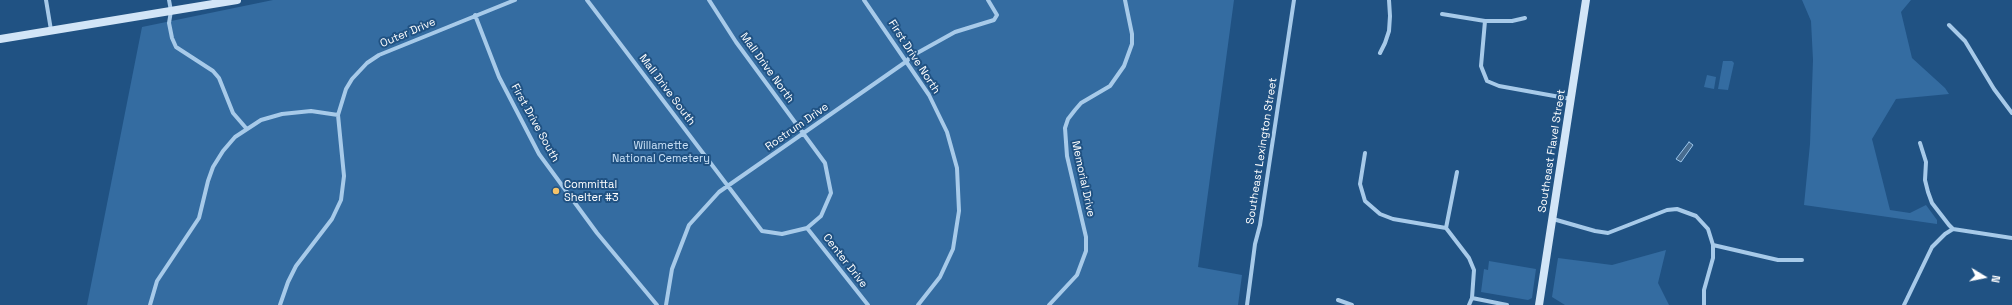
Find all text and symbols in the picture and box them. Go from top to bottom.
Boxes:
street label: Outer Drive [378,15,438,51]
street label: First Drive North [885,18,943,96]
street label: Mall Drive North [737,30,797,106]
street label: Mall Drive South [636,52,698,128]
street label: Southeast Lexington Street [1244,77,1280,225]
street label: First Drive South [508,82,562,164]
street label: Southeast Flavel Street [1536,89,1568,213]
street label: Rostrum Drive [763,100,831,154]
park label: Willamette National Cemetery [612,139,710,165]
street label: Memorial Drive [1069,140,1097,218]
place label: Committal Shelter #3 [564,178,619,204]
marker: Committal Shelter #3 [551,186,561,196]
street label: Center Drive [820,231,870,291]
north arrow [1964,257,2004,297]
text: N [1988,274,2003,284]

